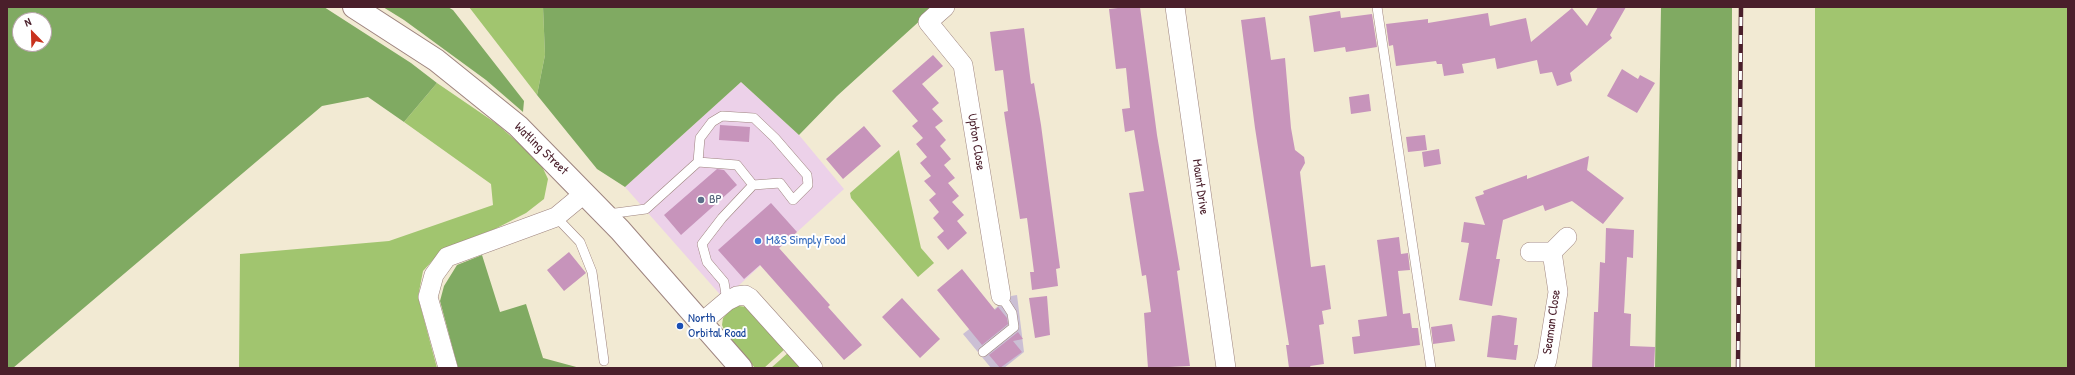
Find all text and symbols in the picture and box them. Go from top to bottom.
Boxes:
north arrow [12,12,52,52]
text: N [22,14,33,29]
street label: Upton Close [964,112,988,172]
street label: Watling Street [511,119,571,179]
street label: Mount Drive [1188,158,1212,216]
place label: BP [709,192,722,208]
marker: BP [696,195,706,205]
place label: M&S Simply Food [766,233,845,249]
marker: M&S Simply Food [753,236,763,246]
street label: Seaman Close [1540,289,1564,355]
place label: North Orbital Road [688,311,746,342]
marker: North Orbital Road [675,321,685,331]

